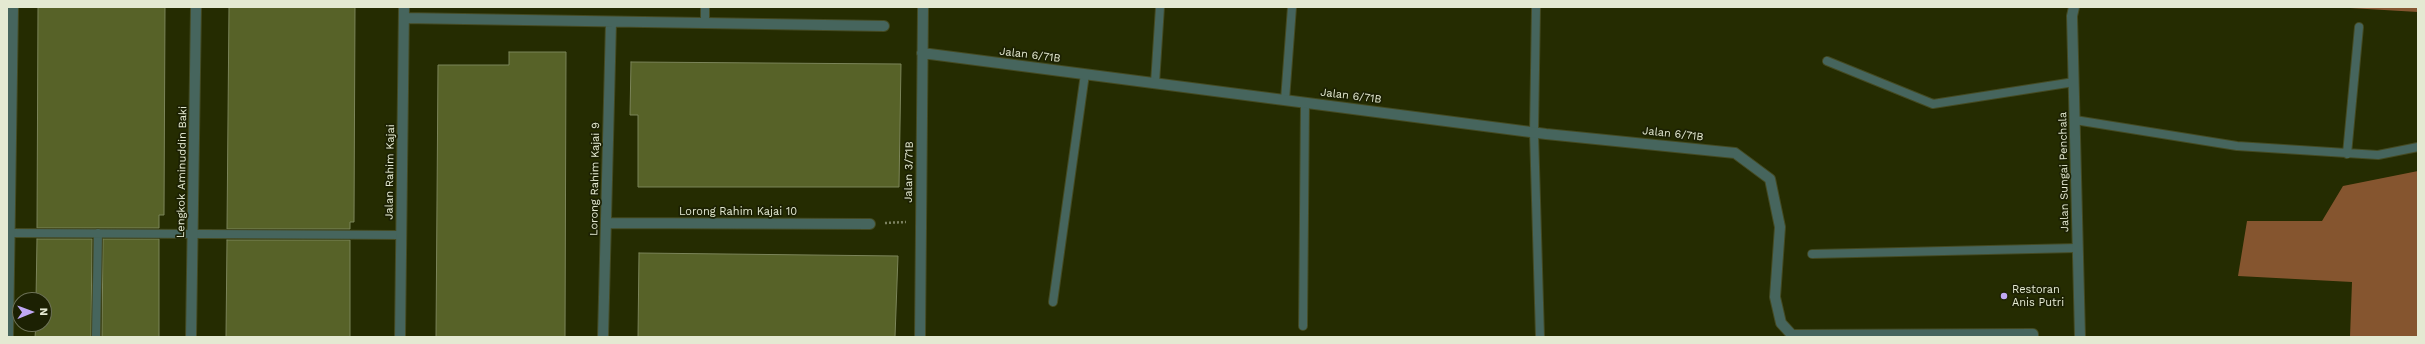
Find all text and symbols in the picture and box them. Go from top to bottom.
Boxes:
street label: Jalan 6/71B [999,45,1061,65]
street label: Jalan 6/71B [1320,86,1382,106]
street label: Lengkok Aminuddin Baki [174,106,190,238]
street label: Jalan Sungai Penchala [2056,112,2072,232]
street label: Lorong Rahim Kajai 9 [587,122,603,236]
street label: Jalan Rahim Kajai [383,124,397,220]
street label: Jalan 6/71B [1642,124,1704,144]
street label: Jalan 3/71B [902,141,916,203]
street label: Lorong Rahim Kajai 10 [679,205,797,219]
place label: Restoran Anis Putri [2012,283,2064,309]
marker: Restoran Anis Putri [1999,291,2009,301]
north arrow [12,292,52,332]
text: N [37,308,50,316]

